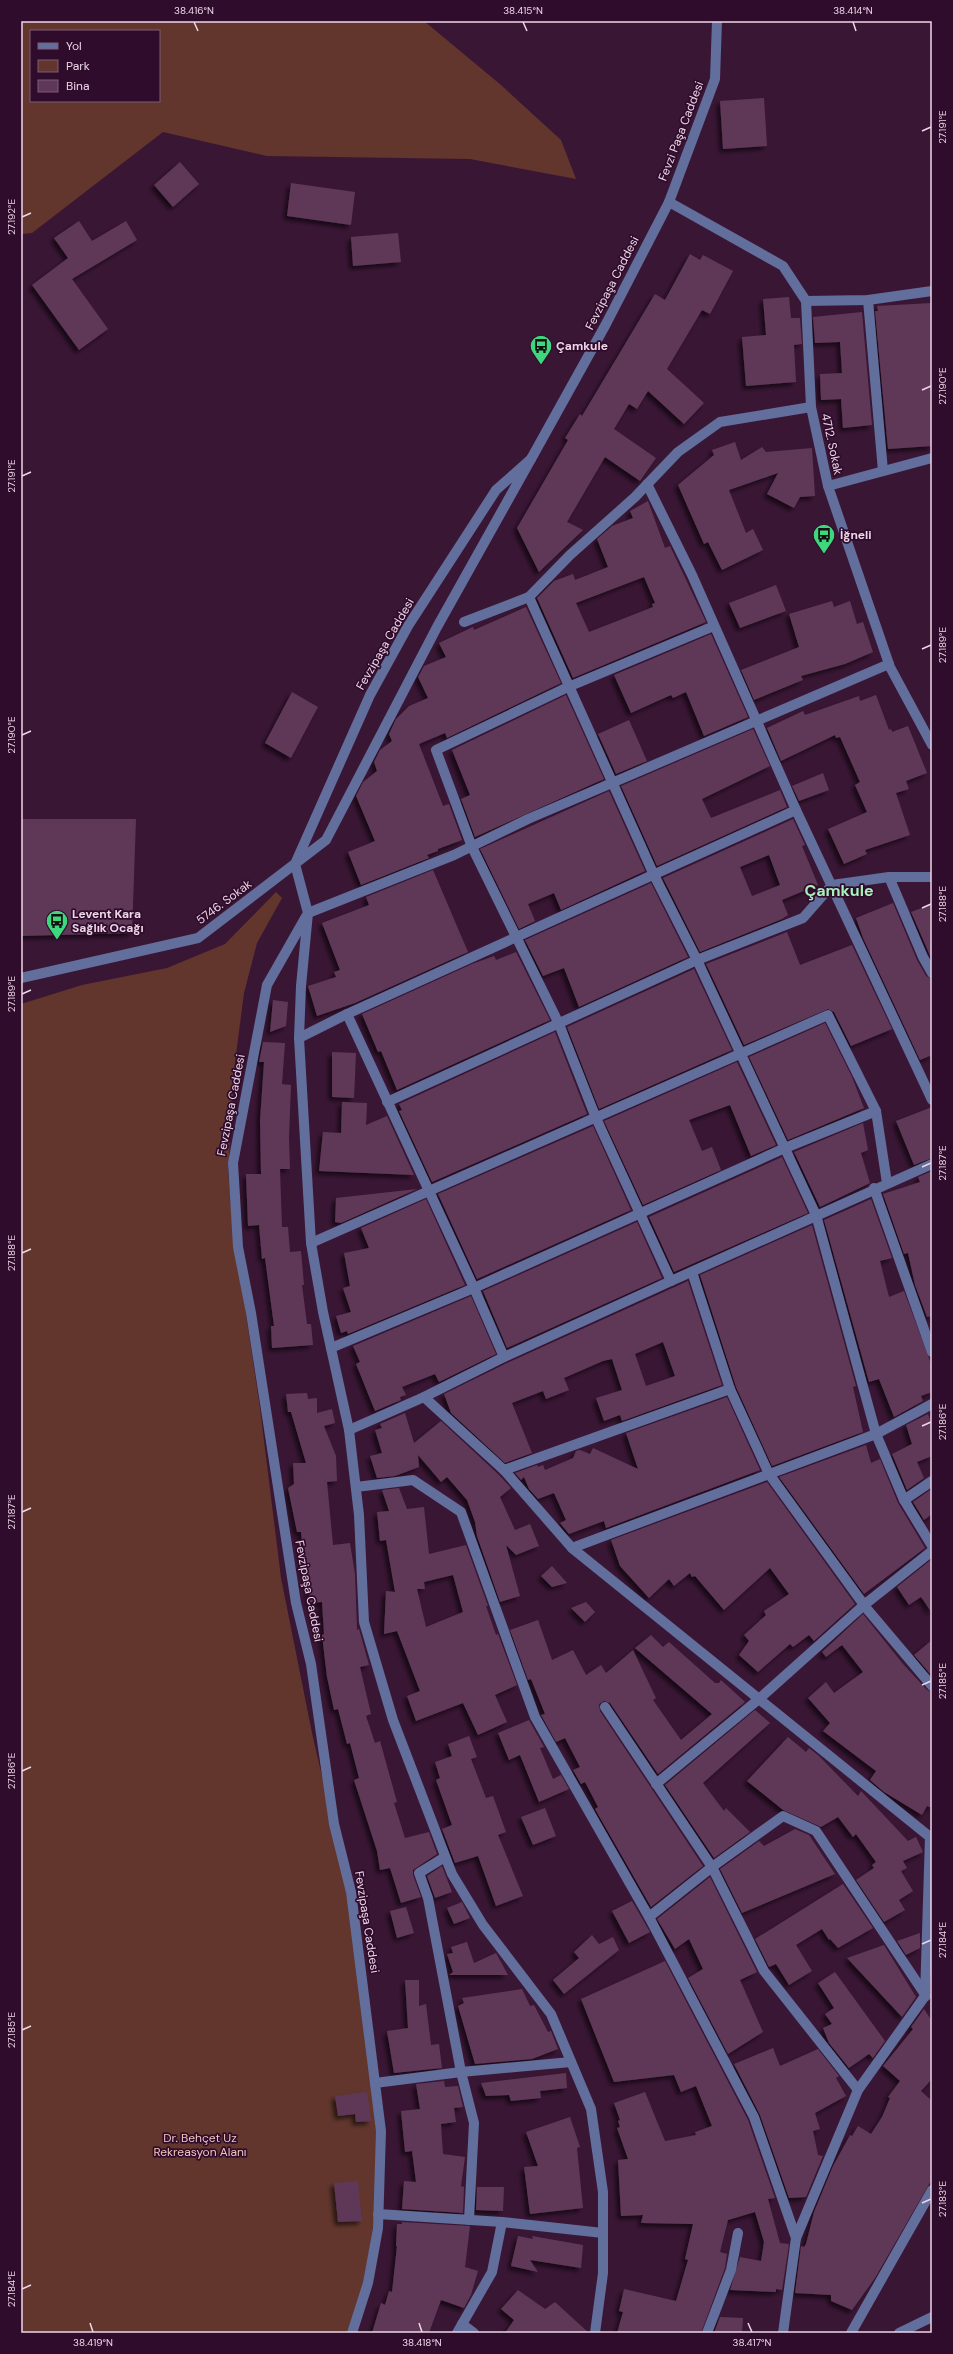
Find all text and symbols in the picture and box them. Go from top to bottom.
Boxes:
text: 38.416°N [174,4,214,17]
text: 38.415°N [503,4,543,17]
text: 38.414°N [833,4,873,17]
legend [30,30,160,102]
text: Yol [66,38,82,54]
text: Park [66,58,90,74]
text: Bina [66,78,90,94]
street label: Fevzi Paşa Caddesi [655,79,707,183]
text: 27.191°E [936,110,949,144]
text: 27.192°E [5,199,18,235]
street label: Fevzipaşa Caddesi [581,233,643,333]
bus stop icon: Çamkule [528,333,554,366]
place label: Çamkule [556,338,608,354]
text: 27.190°E [936,367,949,405]
street label: 4712. Sokak [818,412,846,476]
text: 27.191°E [5,459,18,493]
bus stop icon: İğneli [811,522,837,555]
place label: İğneli [840,527,872,543]
street label: Fevzipaşa Caddesi [352,595,418,693]
text: 27.189°E [936,626,949,663]
text: 27.190°E [5,716,18,754]
street label: 5746. Sokak [193,876,255,928]
district label: Çamkule [804,880,874,901]
text: 27.188°E [936,885,949,922]
place label: Levent Kara Sağlık Ocağı [72,906,144,936]
bus stop icon: Levent Kara Sağlık Ocağı [44,908,70,941]
text: 27.189°E [5,975,18,1012]
street label: Fevzipaşa Caddesi [213,1053,249,1157]
text: 27.187°E [936,1145,949,1181]
text: 27.188°E [5,1234,18,1271]
text: 27.186°E [936,1403,949,1440]
text: 27.187°E [5,1494,18,1530]
street label: Fevzipaşa Caddesi [291,1539,327,1643]
text: 27.185°E [936,1662,949,1699]
text: 27.186°E [5,1752,18,1789]
street label: Fevzipaşa Caddesi [351,1870,383,1974]
text: 27.184°E [936,1921,949,1958]
text: 27.185°E [5,2011,18,2048]
park label: Dr. Behçet Uz Rekreasyon Alanı [153,2130,247,2160]
text: 27.183°E [936,2181,949,2217]
text: 27.184°E [5,2270,18,2307]
text: 38.419°N [73,2336,113,2349]
text: 38.418°N [402,2336,442,2349]
text: 38.417°N [733,2336,772,2349]

